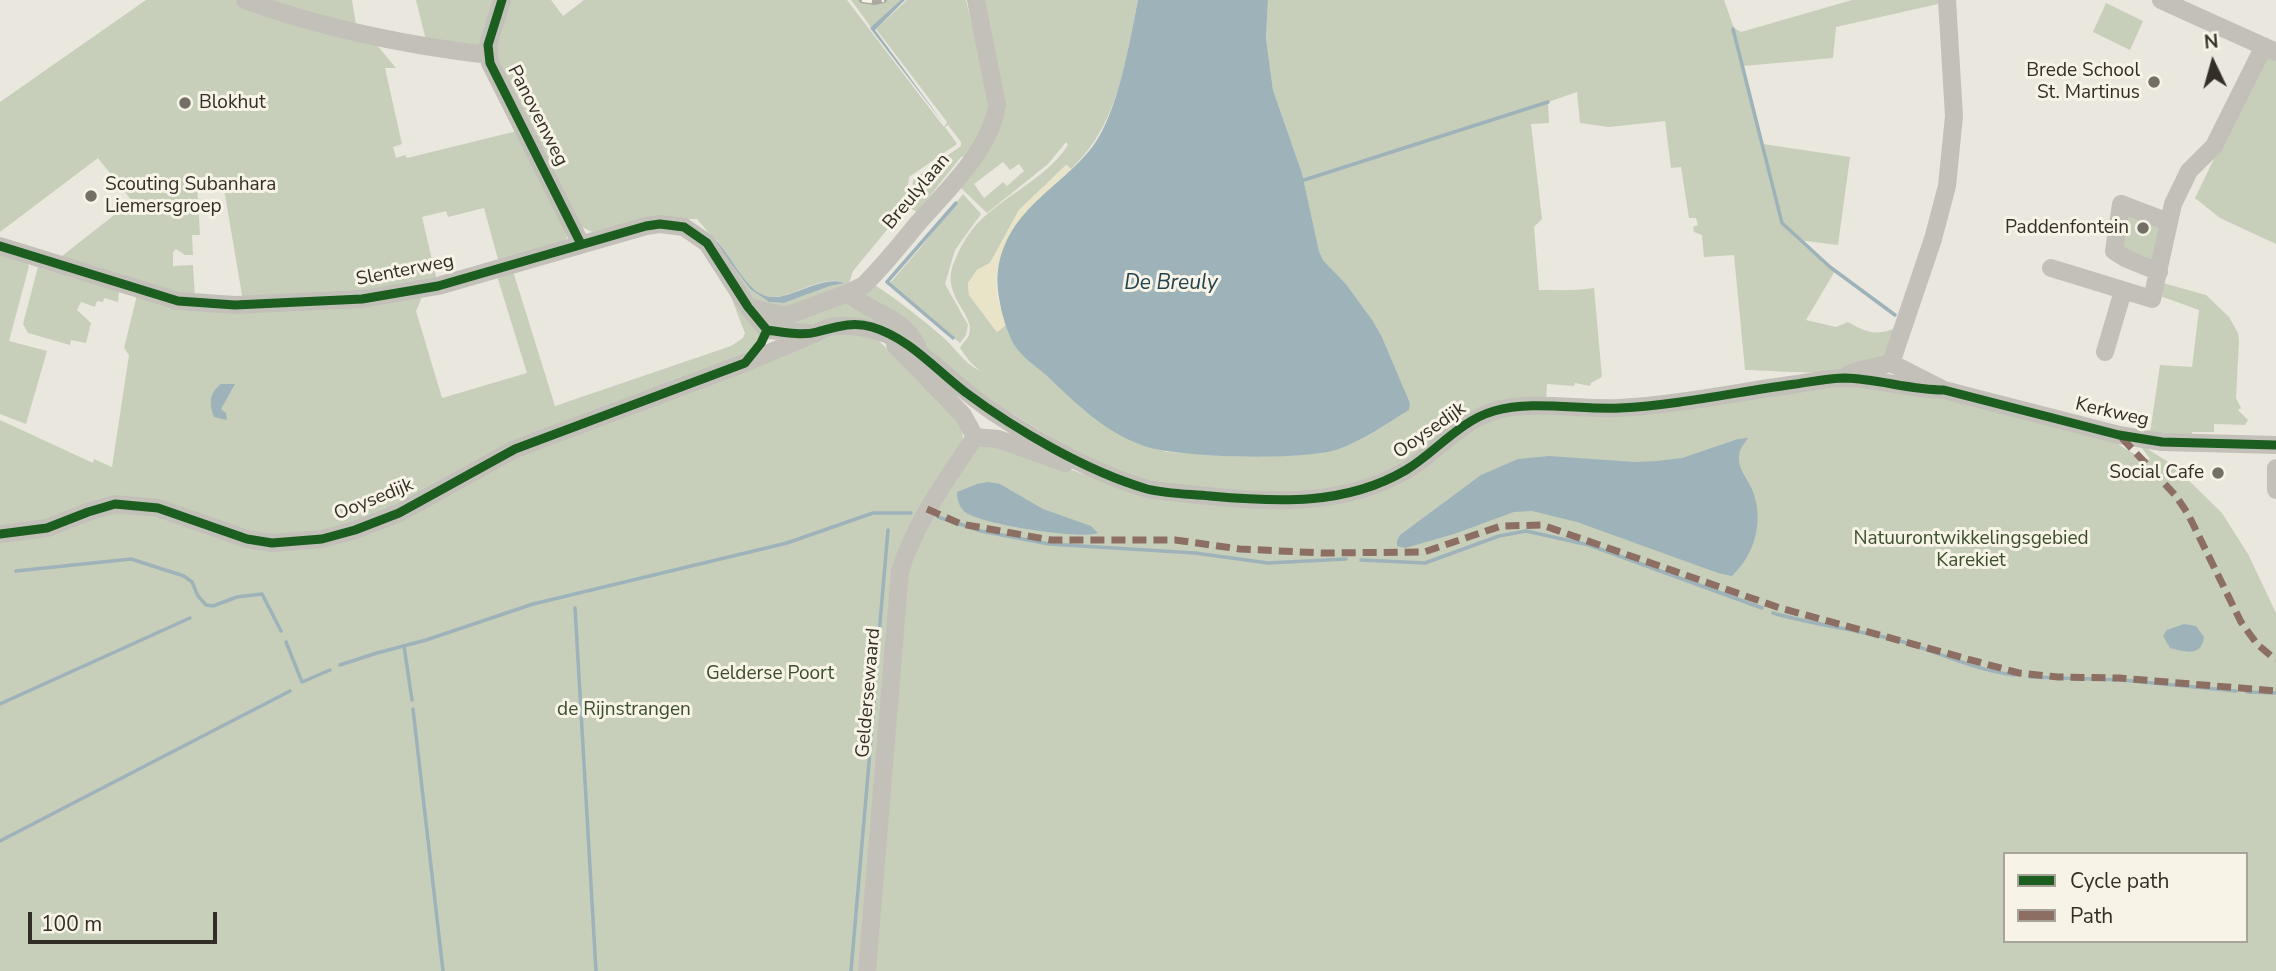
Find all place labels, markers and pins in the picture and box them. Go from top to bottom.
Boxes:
place label: Brede School St. Martinus [2026,60,2140,104]
marker: Brede School St. Martinus [2146,74,2162,90]
place label: Blokhut [199,92,266,114]
marker: Blokhut [177,95,193,111]
place label: Scouting Subanhara Liemersgroep [105,174,276,218]
marker: Scouting Subanhara Liemersgroep [83,188,99,204]
place label: Paddenfontein [2005,217,2129,239]
marker: Paddenfontein [2135,220,2151,236]
place label: Social Cafe [2109,462,2204,484]
marker: Social Cafe [2210,465,2226,481]

